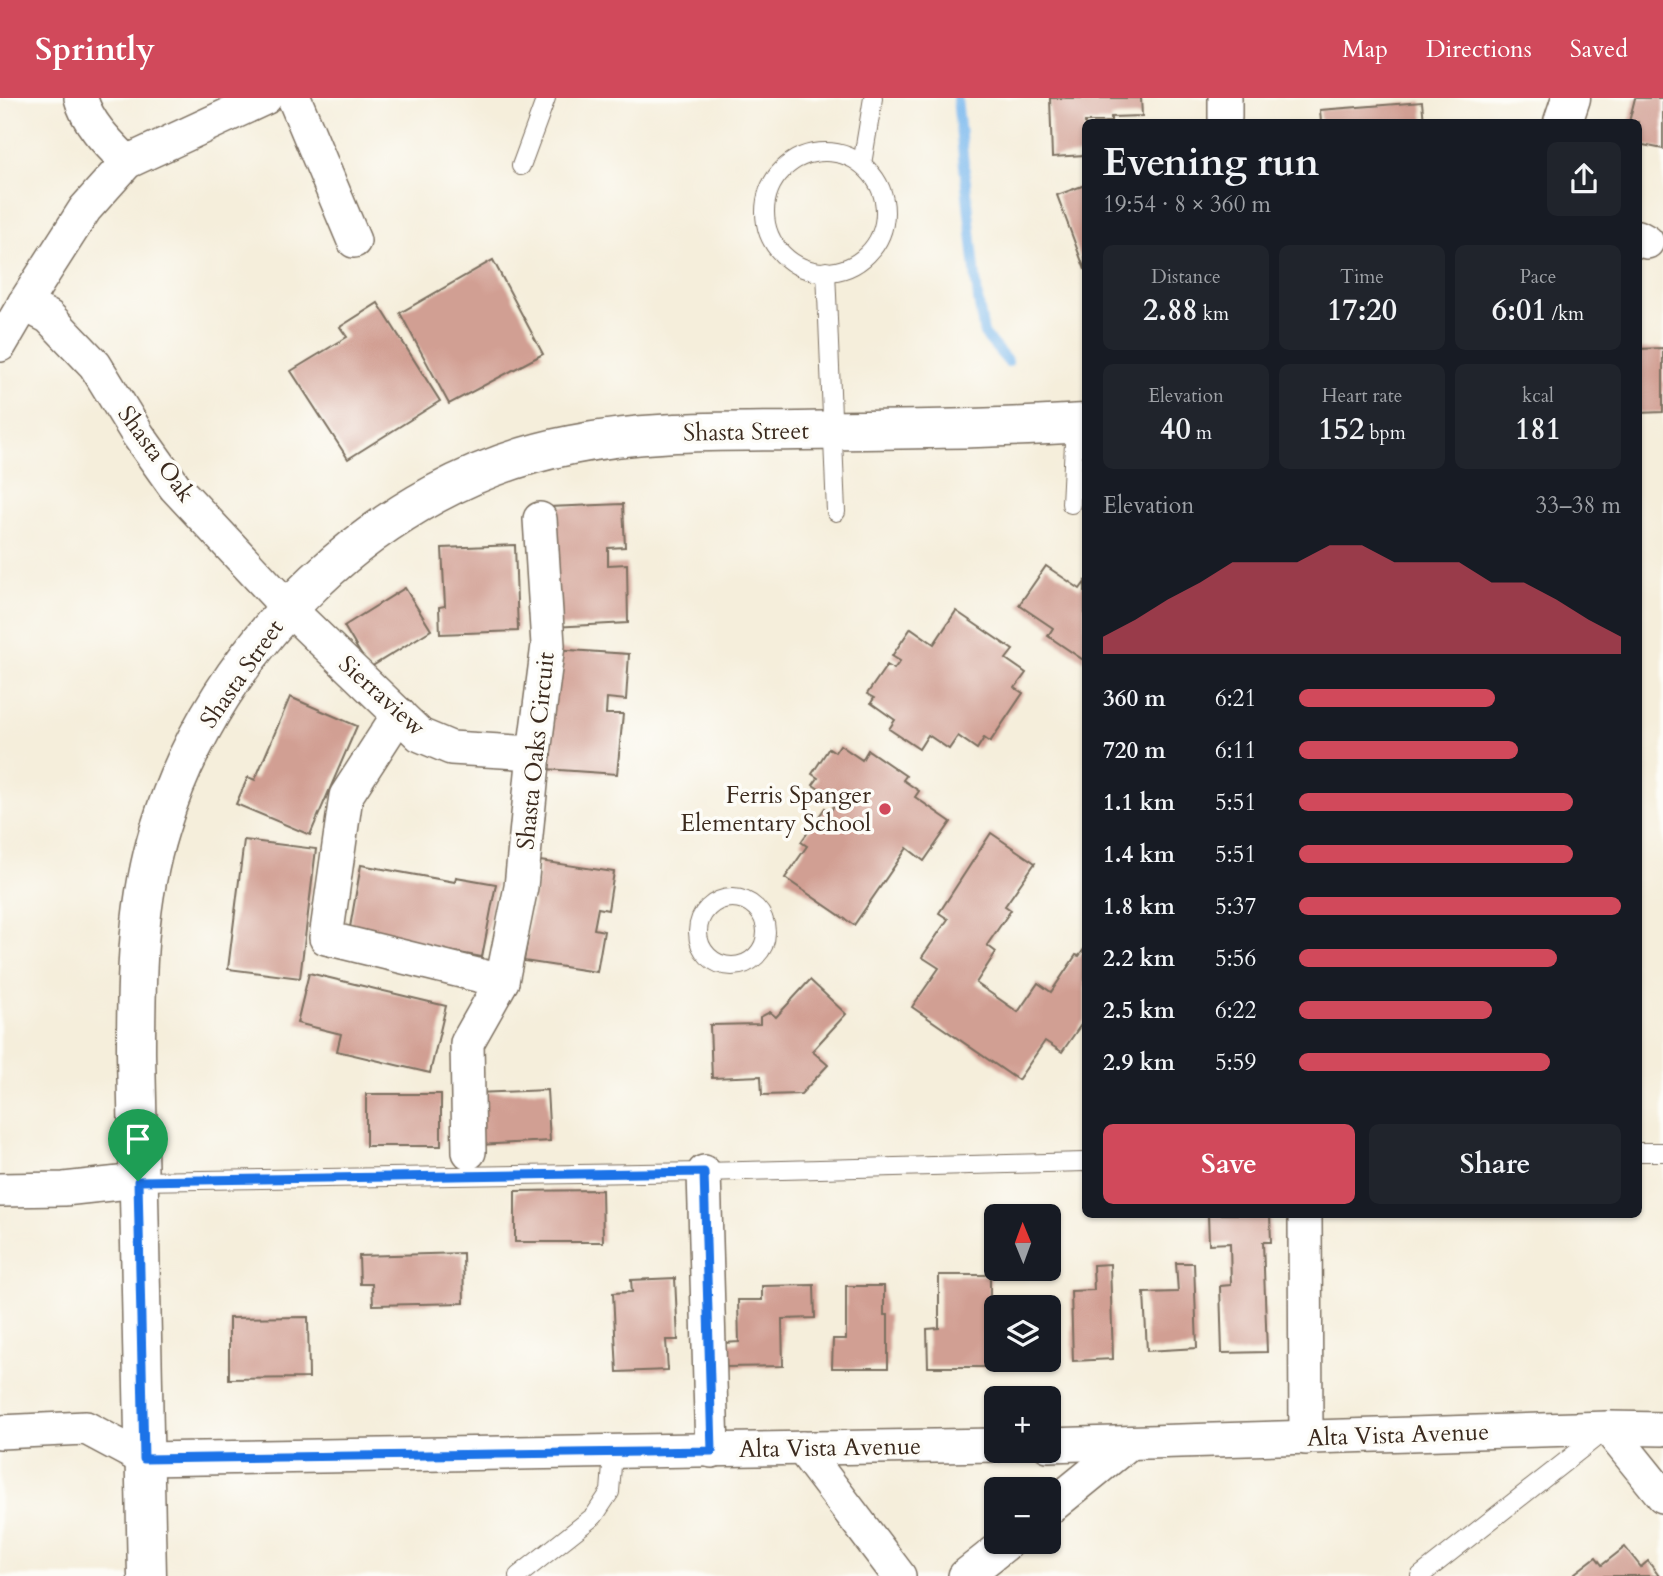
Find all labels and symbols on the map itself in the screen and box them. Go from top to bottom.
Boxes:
street label: Shasta Oak [110,399,202,509]
street label: Shasta Street [683,414,810,450]
street label: Shasta Street [192,613,292,735]
street label: Sierraview [331,648,433,744]
street label: Shasta Oaks Circuit [509,650,563,852]
place label: Ferris Spanger Elementary School [680,779,871,840]
marker: Ferris Spanger Elementary School [877,801,893,817]
pin [108,1109,168,1181]
north arrow [984,1204,1060,1281]
street label: Alta Vista Avenue [1306,1415,1490,1455]
street label: Alta Vista Avenue [739,1430,921,1466]

